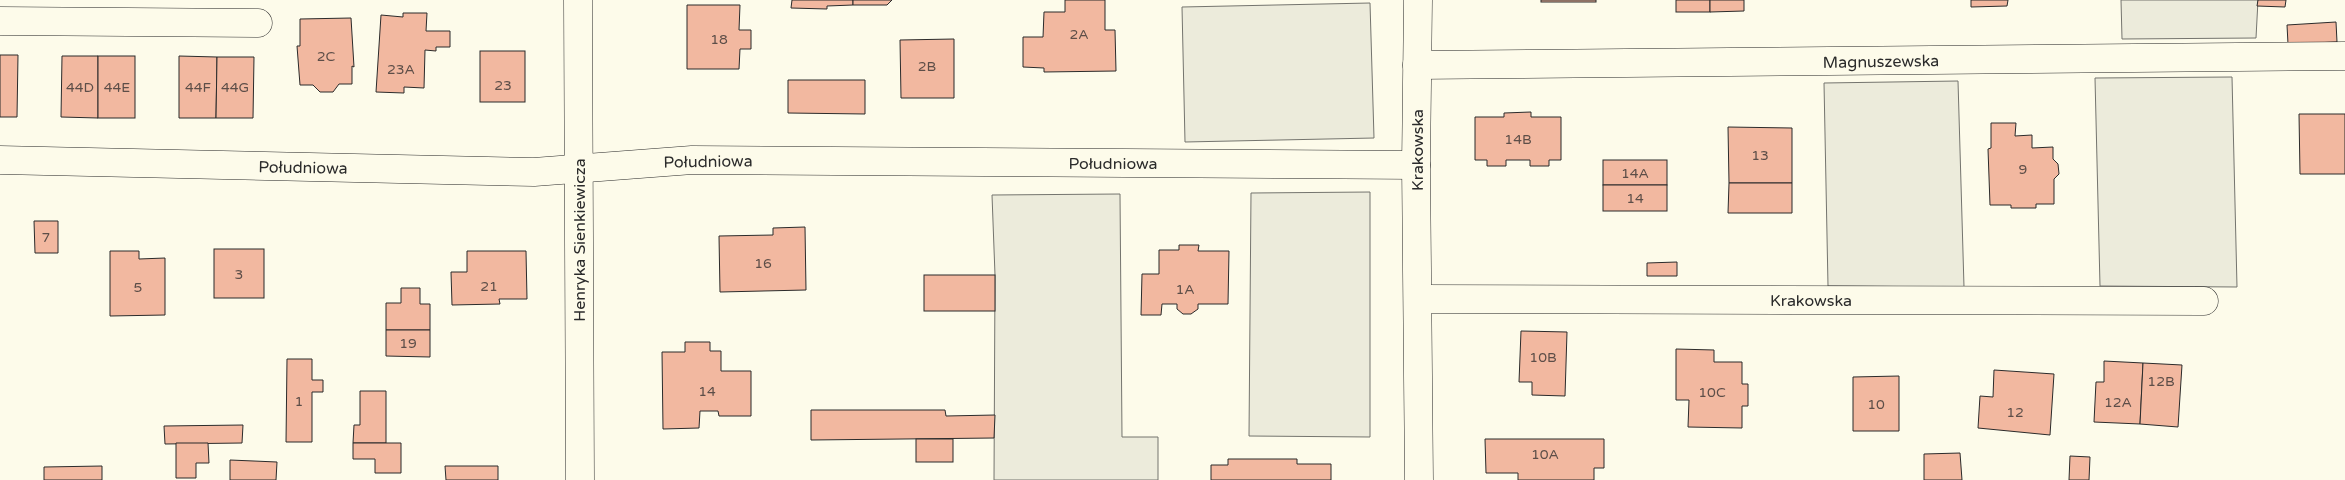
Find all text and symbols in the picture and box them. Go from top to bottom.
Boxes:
house number: 2A [1069,26,1089,43]
house number: 18 [710,31,728,48]
house number: 2C [317,48,336,65]
street label: Magnuszewska [1823,51,1939,73]
house number: 2B [918,58,936,75]
house number: 23A [387,61,415,78]
house number: 23 [494,77,512,94]
house number: 44D [66,79,94,96]
house number: 44E [104,79,130,96]
house number: 44F [185,79,212,96]
house number: 44G [221,79,249,96]
street label: Krakowska [1408,109,1428,191]
house number: 14B [1504,131,1532,148]
house number: 13 [1751,147,1769,164]
street label: Południowa [663,151,753,173]
street label: Południowa [1068,154,1158,174]
street label: Południowa [258,157,348,179]
street label: Henryka Sienkiewicza [570,158,590,322]
house number: 9 [2019,161,2027,178]
house number: 14A [1621,165,1649,182]
house number: 14 [1626,190,1644,207]
house number: 7 [42,229,50,246]
house number: 16 [754,255,772,272]
house number: 3 [235,266,243,283]
house number: 21 [480,278,498,295]
house number: 5 [134,279,142,296]
house number: 1A [1175,281,1195,298]
street label: Krakowska [1770,291,1852,311]
house number: 19 [399,335,417,352]
house number: 10B [1529,349,1557,366]
house number: 12B [2147,373,2175,390]
house number: 14 [698,383,716,400]
house number: 10C [1698,384,1726,401]
house number: 1 [295,393,303,410]
house number: 12A [2104,394,2132,411]
house number: 10 [1867,396,1885,413]
house number: 12 [2006,404,2024,421]
house number: 10A [1531,446,1559,463]

